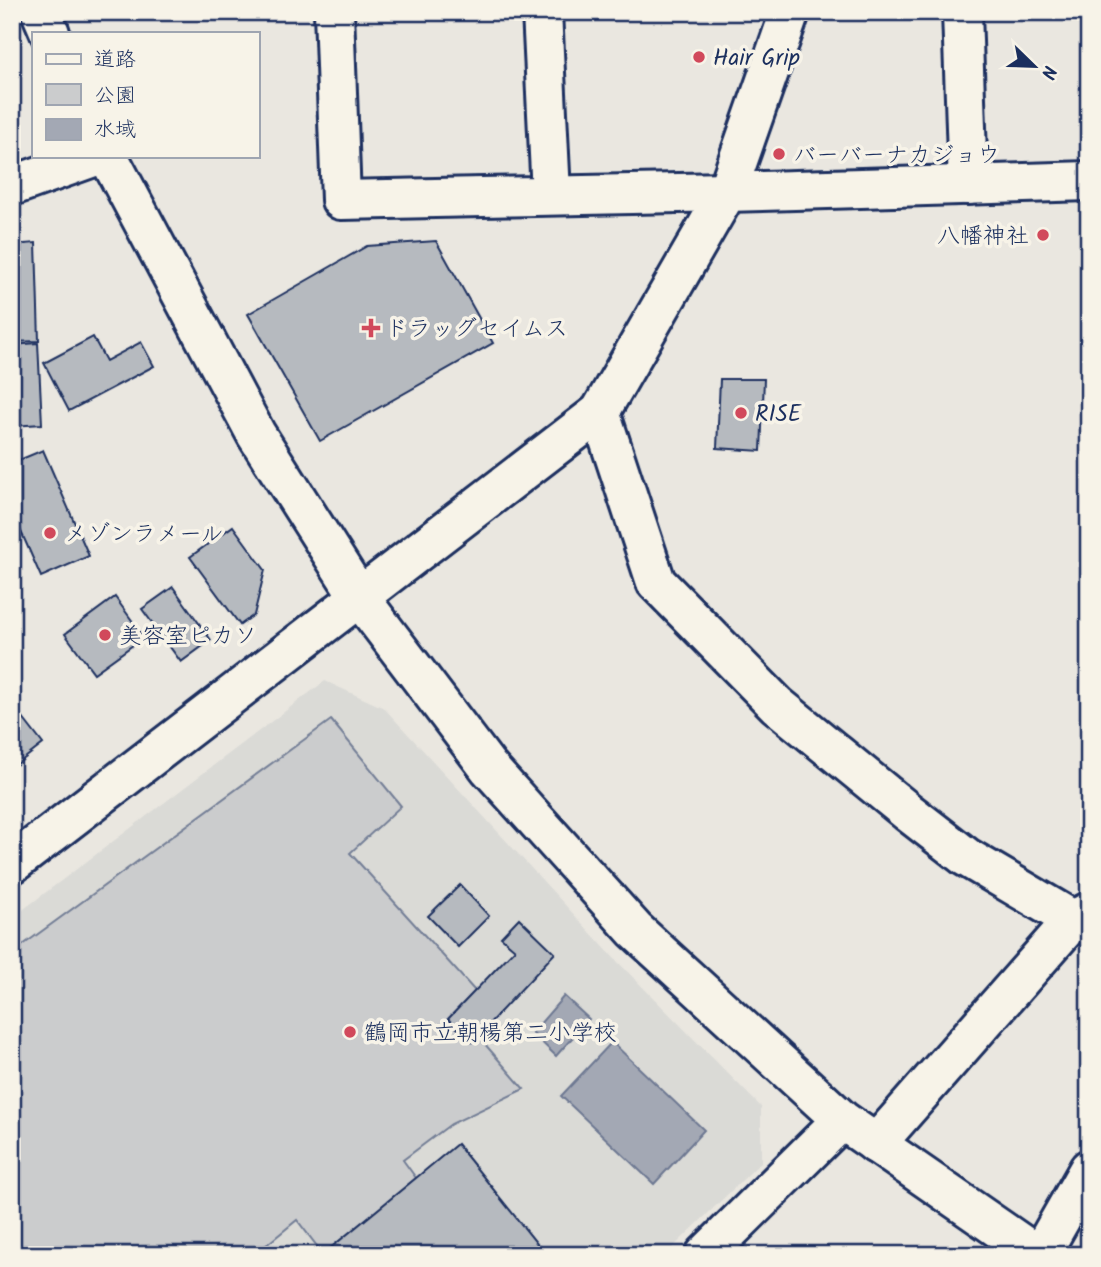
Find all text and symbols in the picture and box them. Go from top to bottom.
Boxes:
legend [32,32,259,158]
north arrow [1000,32,1070,102]
place label: Hair Grip [713,41,800,77]
text: 道路 [94,44,136,77]
marker: Hair Grip [691,49,707,65]
text: N [1032,60,1064,83]
text: 公園 [94,80,136,113]
text: 水域 [94,114,136,147]
place label: バーバーナカジョウ [793,138,1000,174]
marker: バーバーナカジョウ [771,146,787,162]
place label: 八幡神社 [937,219,1029,255]
marker: 八幡神社 [1035,227,1051,243]
place label: ドラッグセイムス [385,312,568,348]
marker: ドラッグセイムス [363,320,379,336]
place label: RISE [755,397,802,433]
marker: RISE [733,405,749,421]
place label: メゾンラメール [64,517,224,553]
marker: メゾンラメール [42,525,58,541]
place label: 美容室ピカソ [119,619,257,655]
marker: 美容室ピカソ [97,627,113,643]
place label: 鶴岡市立朝楊第二小学校 [364,1016,617,1052]
marker: 鶴岡市立朝楊第二小学校 [342,1024,358,1040]

